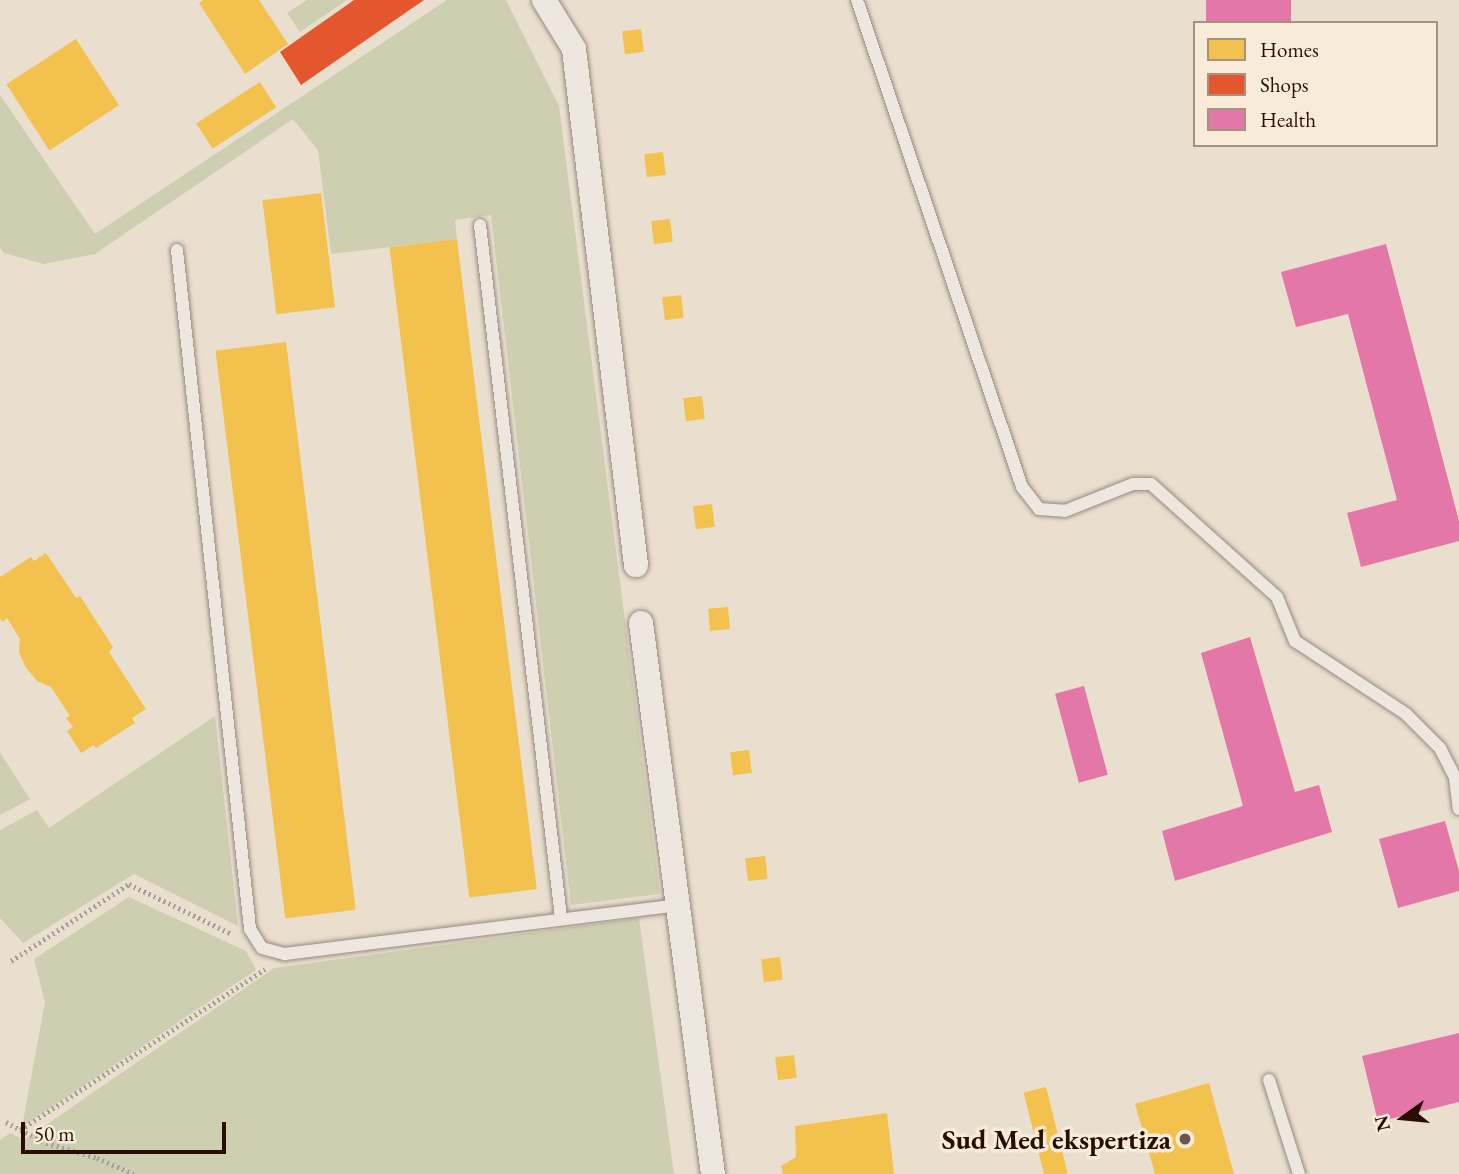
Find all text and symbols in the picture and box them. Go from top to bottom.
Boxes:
legend [1193,21,1438,147]
text: Homes [1260,36,1319,63]
text: Shops [1260,71,1309,98]
text: Health [1260,106,1316,133]
north arrow [1368,1083,1438,1153]
scale bar [24,1108,229,1152]
text: N [1368,1113,1396,1134]
text: 50 m [34,1120,75,1147]
place label: Sud Med ekspertiza [942,1122,1171,1156]
marker: Sud Med ekspertiza [1177,1131,1193,1147]

